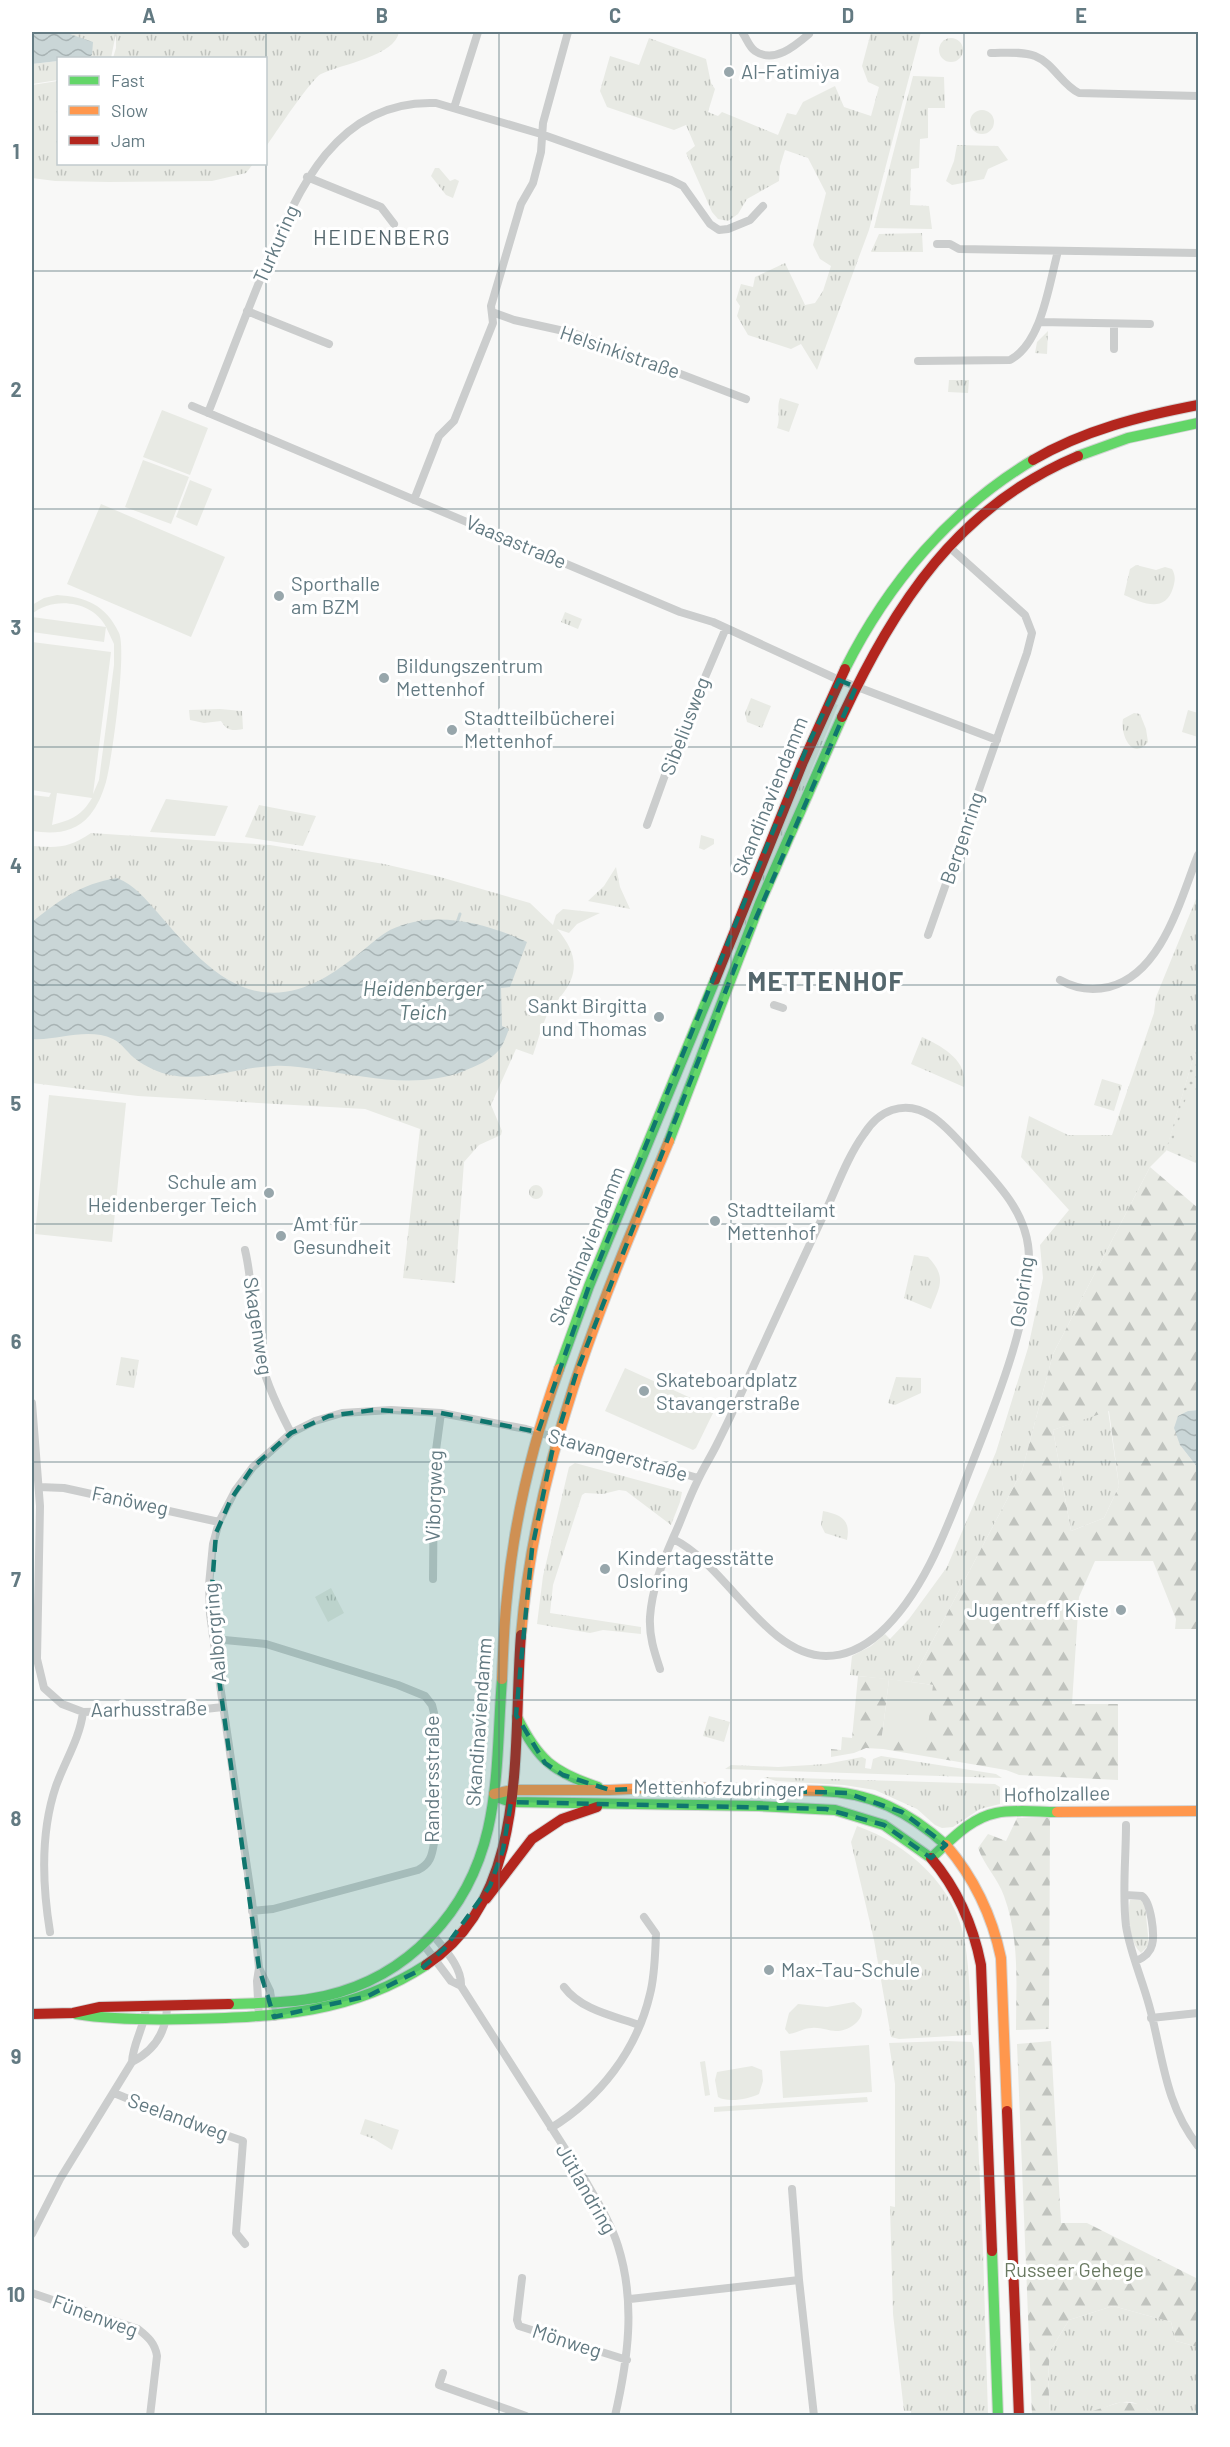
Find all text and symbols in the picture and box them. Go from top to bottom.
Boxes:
text: A [142,3,156,27]
text: B [376,3,388,27]
text: C [609,3,621,27]
text: D [842,3,854,27]
text: E [1075,3,1087,27]
legend [57,57,267,165]
place label: Al-Fatimiya [741,59,840,83]
marker: Al-Fatimiya [722,65,736,79]
text: Fast [111,69,145,91]
text: Slow [111,99,148,121]
text: Jam [111,129,145,151]
text: 1 [12,139,20,163]
street label: Turkuring [247,201,303,286]
district label: HEIDENBERG [313,224,451,249]
street label: Helsinkistraße [557,319,683,383]
text: 2 [10,377,22,401]
street label: Vaasastraße [462,509,570,573]
place label: Sporthalle am BZM [291,571,380,618]
marker: Sporthalle am BZM [272,589,286,603]
text: 3 [11,615,21,639]
place label: Bildungszentrum Mettenhof [396,653,543,700]
marker: Bildungszentrum Mettenhof [377,671,391,685]
street label: Sibeliusweg [654,673,714,778]
place label: Stadtteilbücherei Mettenhof [464,705,615,752]
street label: Skandinaviendamm [726,713,812,879]
marker: Stadtteilbücherei Mettenhof [445,723,459,737]
street label: Bergenring [934,788,988,887]
text: 4 [10,853,22,877]
district label: METTENHOF [747,965,905,996]
water label: Heidenberger Teich [363,975,484,1024]
place label: Sankt Birgitta und Thomas [528,993,647,1040]
marker: Sankt Birgitta und Thomas [652,1010,666,1024]
text: 5 [11,1091,22,1115]
street label: Skandinaviendamm [543,1163,629,1329]
place label: Schule am Heidenberger Teich [88,1169,257,1216]
marker: Schule am Heidenberger Teich [262,1186,276,1200]
place label: Stadtteilamt Mettenhof [727,1197,836,1244]
place label: Amt für Gesundheit [293,1211,391,1258]
marker: Stadtteilamt Mettenhof [708,1214,722,1228]
marker: Amt für Gesundheit [274,1229,288,1243]
street label: Osloring [1004,1255,1038,1329]
street label: Skagenweg [239,1275,279,1377]
text: 6 [11,1329,22,1353]
place label: Skateboardplatz Stavangerstraße [656,1367,800,1414]
marker: Skateboardplatz Stavangerstraße [637,1384,651,1398]
street label: Stavangerstraße [546,1423,691,1485]
street label: Viborgweg [419,1450,447,1542]
street label: Fanöweg [90,1480,171,1520]
place label: Kindertagesstätte Osloring [617,1545,774,1592]
marker: Kindertagesstätte Osloring [598,1562,612,1576]
text: 7 [11,1567,21,1591]
street label: Aalborgring [198,1582,230,1684]
place label: Jugentreff Kiste [967,1597,1109,1621]
marker: Jugentreff Kiste [1114,1603,1128,1617]
street label: Skandinaviendamm [460,1637,496,1807]
street label: Aarhusstraße [90,1695,207,1721]
street label: Randersstraße [419,1715,443,1843]
street label: Mettenhofzubringer [633,1774,805,1800]
street label: Hofholzallee [1003,1780,1111,1806]
text: 8 [11,1806,22,1830]
place label: Max-Tau-Schule [781,1957,920,1981]
marker: Max-Tau-Schule [762,1963,776,1977]
text: 9 [11,2044,21,2068]
street label: Seelandweg [125,2087,232,2145]
street label: Jütlandring [552,2139,622,2238]
park label: Russeer Gehege [1004,2257,1144,2281]
text: 10 [7,2282,25,2306]
street label: Fünenweg [49,2289,141,2342]
street label: Mönweg [530,2318,605,2362]

